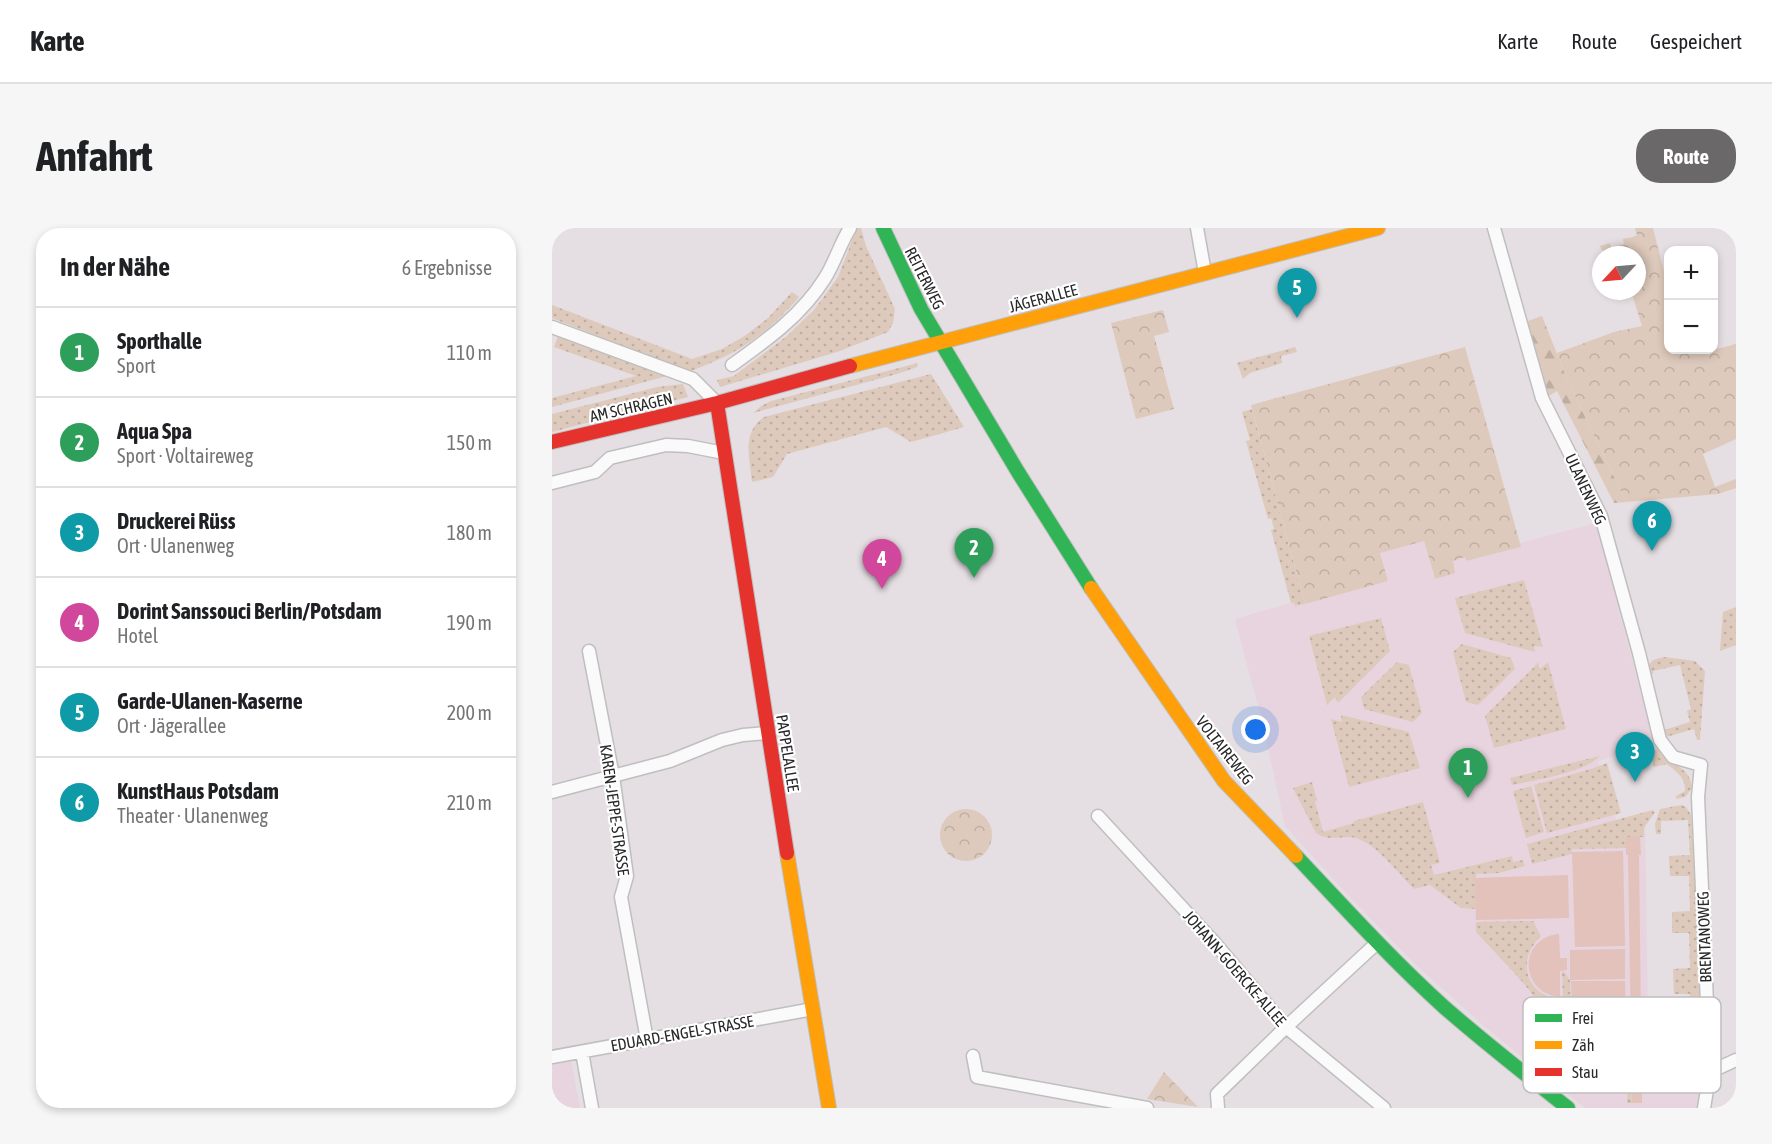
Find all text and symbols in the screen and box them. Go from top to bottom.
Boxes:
text: Karte [30,25,85,57]
text: Karte [1497,29,1538,53]
text: Route [1571,29,1617,53]
text: Gespeichert [1650,29,1742,53]
button: Route [1636,129,1736,183]
text: Anfahrt [36,132,153,180]
street label: REITERWEG [902,244,948,312]
north arrow [1592,246,1646,300]
map controls [1664,246,1718,354]
button: + [1664,246,1718,300]
text: In der Nähe [60,252,170,282]
text: 6 Ergebnisse [402,256,492,279]
pin: 5 [1278,268,1316,318]
street label: JÄGERALLEE [1007,280,1079,316]
button: − [1664,300,1718,354]
text: Sporthalle [117,328,202,354]
text: 1 [75,341,84,364]
text: 110 m [447,341,492,364]
text: Sport [117,354,156,377]
street label: AM SCHRAGEN [588,389,674,425]
text: Aqua Spa [117,418,192,444]
text: 2 [75,431,84,454]
text: 150 m [447,431,492,454]
text: Sport · Voltaireweg [117,444,253,467]
street label: ULANENWEG [1562,451,1610,527]
pin: 6 [1632,502,1672,551]
text: Druckerei Rüss [117,508,236,534]
text: 3 [75,521,84,544]
text: 180 m [447,521,492,544]
pin: 2 [954,528,994,578]
text: Ort · Ulanenweg [117,534,234,557]
pin: 4 [862,540,902,589]
text: Dorint Sanssouci Berlin/Potsdam [117,598,382,624]
text: 4 [75,611,84,634]
text: 190 m [447,611,492,634]
text: Hotel [117,624,158,647]
text: Garde-Ulanen-Kaserne [117,688,303,714]
text: 5 [75,701,84,724]
text: 200 m [447,701,492,724]
street label: VOLTAIREWEG [1193,712,1257,788]
street label: PAPPELALLEE [773,713,803,793]
text: Ort · Jägerallee [117,714,226,737]
your location [1241,715,1270,744]
pin: 3 [1616,732,1654,782]
street label: KAREN-JEPPE-STRASSE [597,743,633,877]
pin: 1 [1448,748,1488,798]
text: KunstHaus Potsdam [117,778,279,804]
text: 6 [75,791,84,814]
text: 210 m [447,791,492,814]
text: Theater · Ulanenweg [117,804,268,827]
street label: BRENTANOWEG [1693,891,1715,983]
street label: JOHANN-GOERCKE-ALLEE [1180,907,1290,1029]
legend [1523,997,1721,1093]
text: Frei [1572,1009,1594,1027]
street label: EDUARD-ENGEL-STRASSE [609,1012,755,1054]
text: Zäh [1572,1036,1594,1054]
text: Stau [1572,1063,1599,1081]

